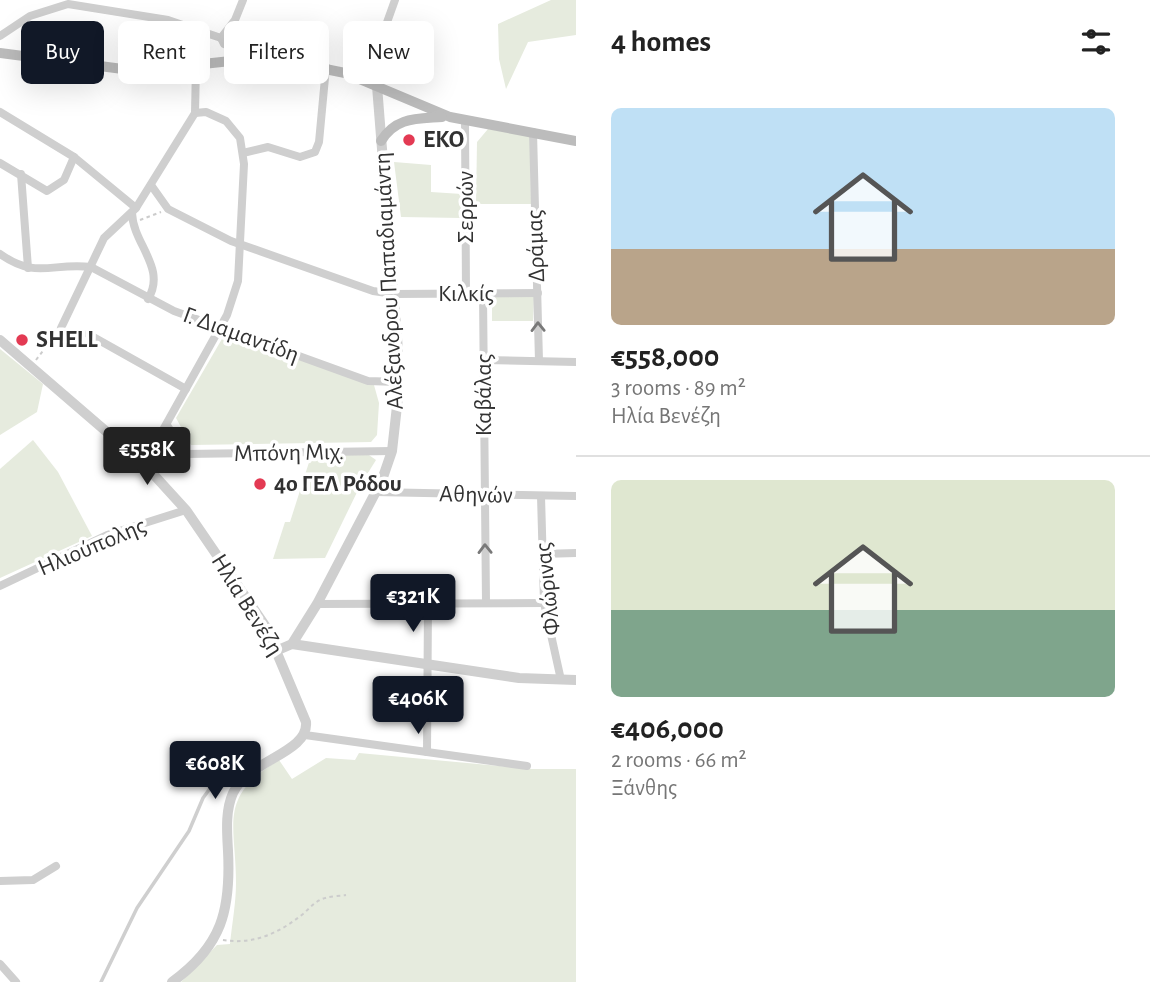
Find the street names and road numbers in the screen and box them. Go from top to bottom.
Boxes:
street label: Αλέξανδρου Παπαδιαμάντη [370,152,408,410]
street label: Σερρών [454,171,478,243]
street label: Δράμας [523,209,549,283]
street label: Κιλκίς [438,282,494,306]
street label: Γ. Διαμαντίδη [180,303,302,367]
street label: Καβάλας [472,354,496,436]
street label: Μπόνη Μιχ. [234,440,344,466]
street label: Αθηνών [439,482,513,508]
street label: Ηλιούπολης [34,514,150,580]
street label: Φλώρινας [531,541,565,637]
street label: Ηλία Βενέζη [206,550,288,660]

